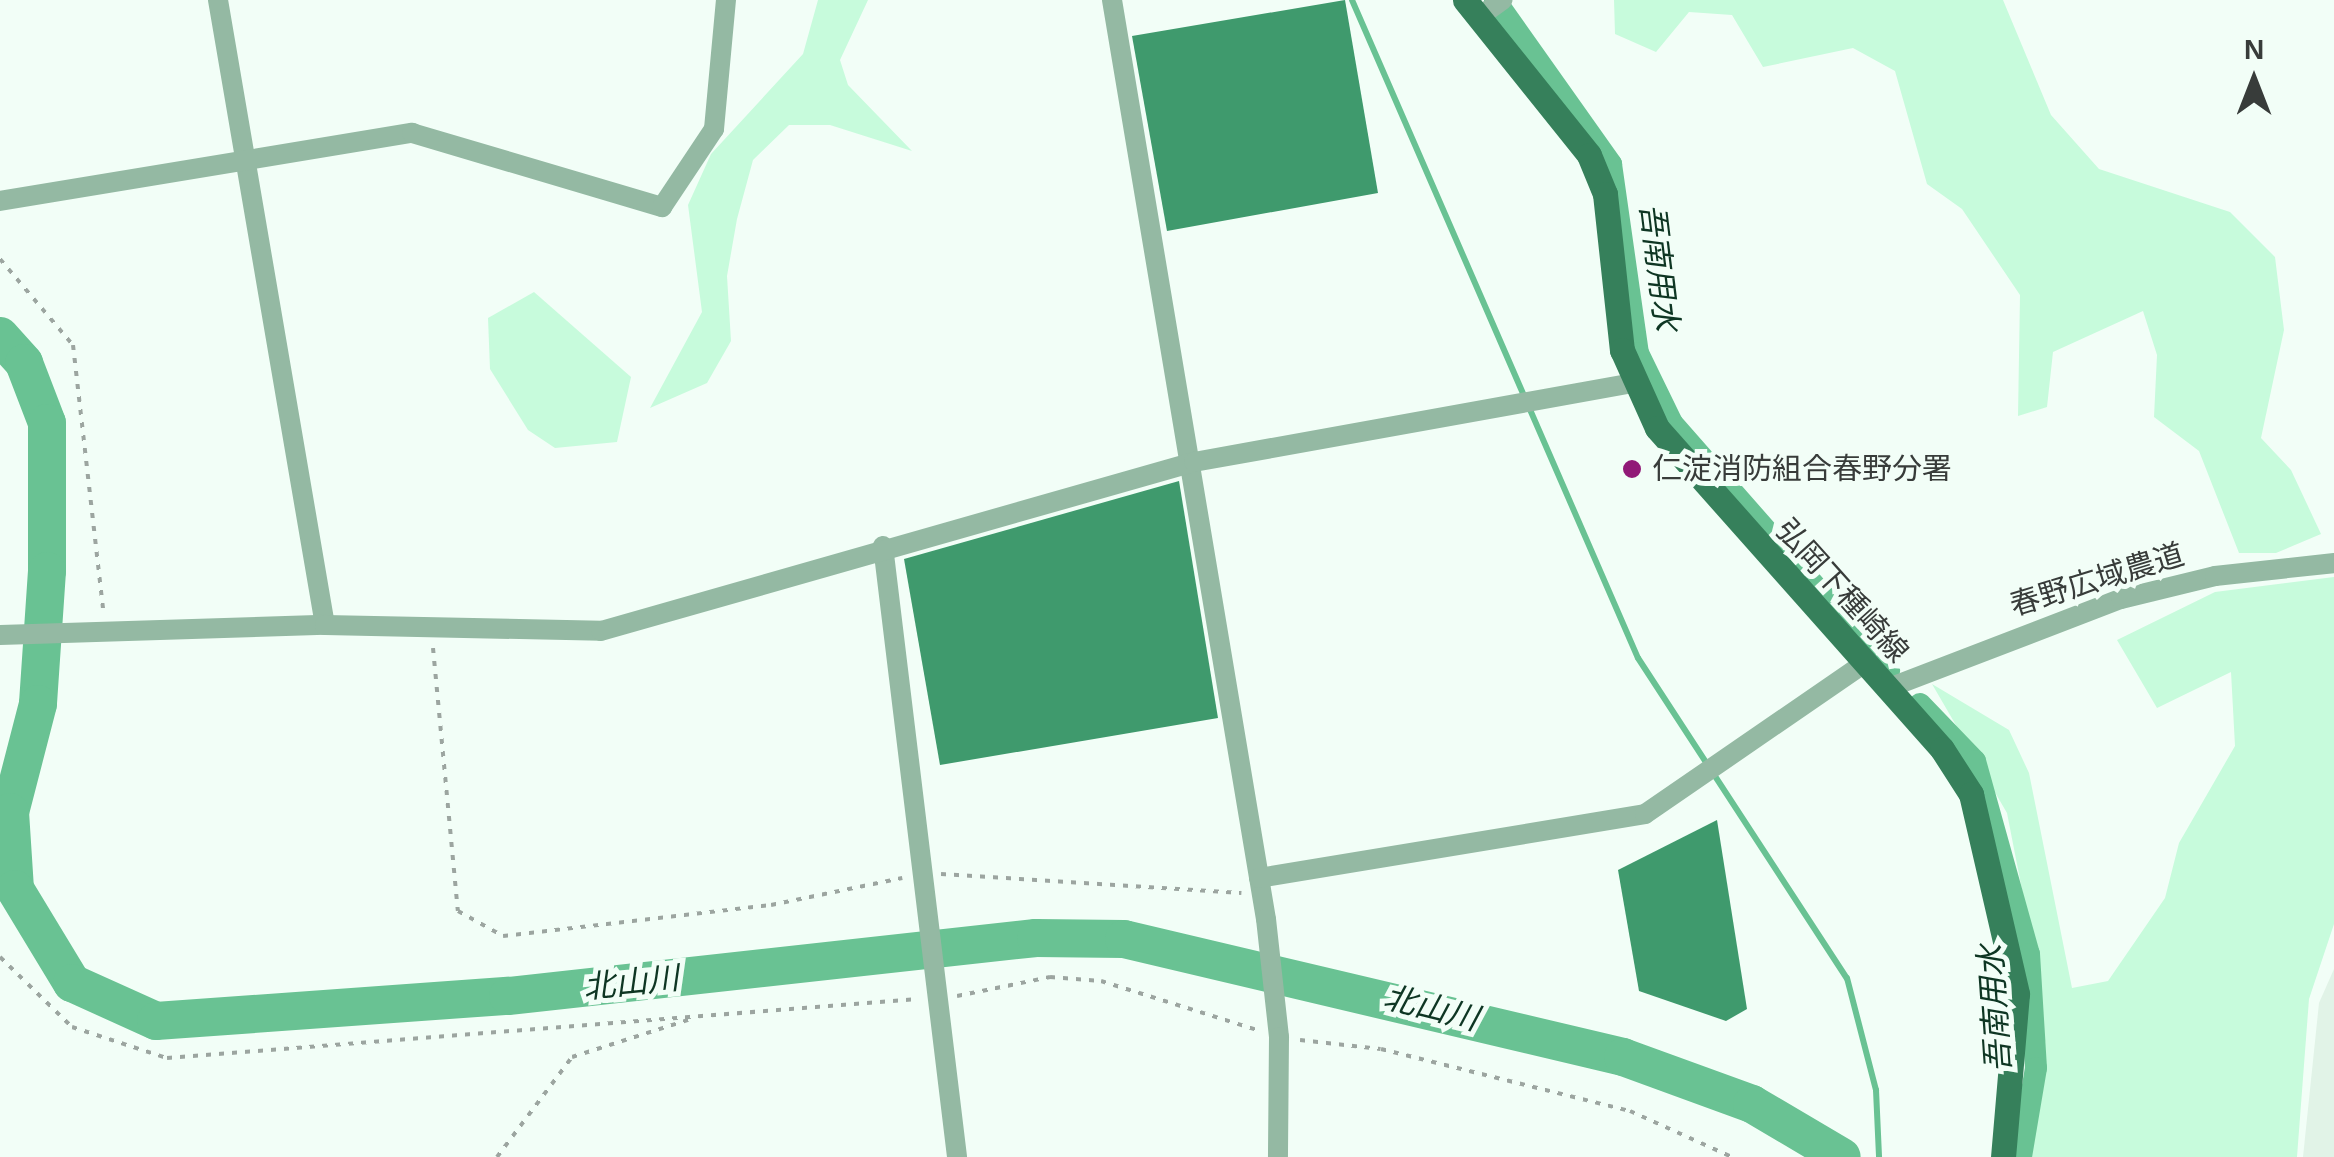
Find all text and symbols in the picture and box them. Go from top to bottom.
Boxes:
north arrow [2204,30,2304,130]
text: N [2244,34,2264,65]
water label: 吾南用水 [1632,201,1686,333]
place label: 仁淀消防組合春野分署 [1652,451,1952,487]
marker: 仁淀消防組合春野分署 [1621,458,1643,480]
street label: 弘岡下種崎線 [1768,512,1916,670]
street label: 春野広域農道 [2006,536,2188,624]
water label: 吾南用水 [1971,944,2019,1074]
water label: 北山川 [581,959,681,1007]
water label: 北山川 [1380,978,1482,1038]

